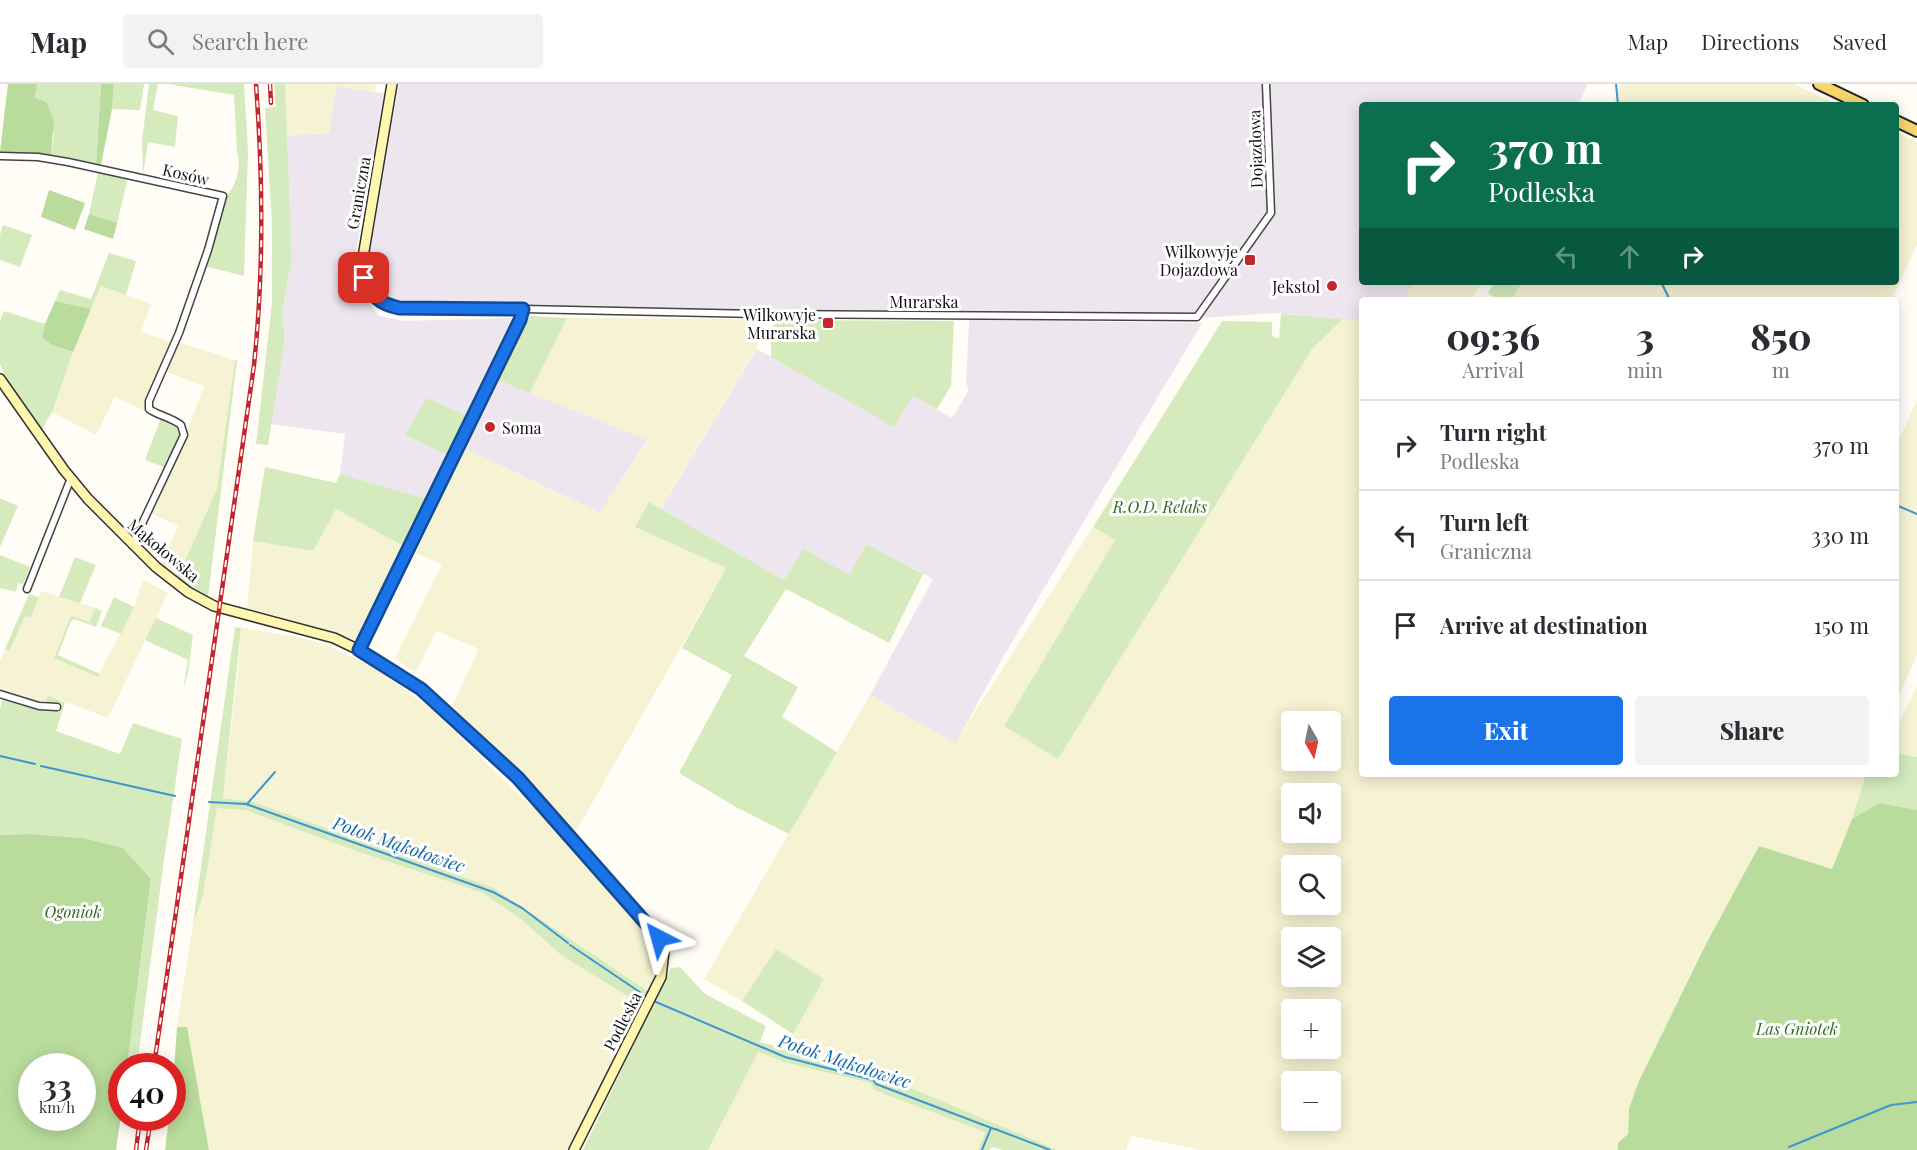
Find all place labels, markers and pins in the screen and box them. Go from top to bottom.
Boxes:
place label: Wilkowyje Dojazdowa [1160,241,1238,280]
pin [338,252,389,303]
marker: Wilkowyje Dojazdowa [1243,253,1257,267]
place label: Jekstol [1271,276,1320,297]
marker: Jekstol [1325,279,1339,293]
place label: Wilkowyje Murarska [742,304,816,343]
marker: Wilkowyje Murarska [821,316,835,330]
place label: Soma [502,417,542,438]
marker: Soma [483,420,497,434]

